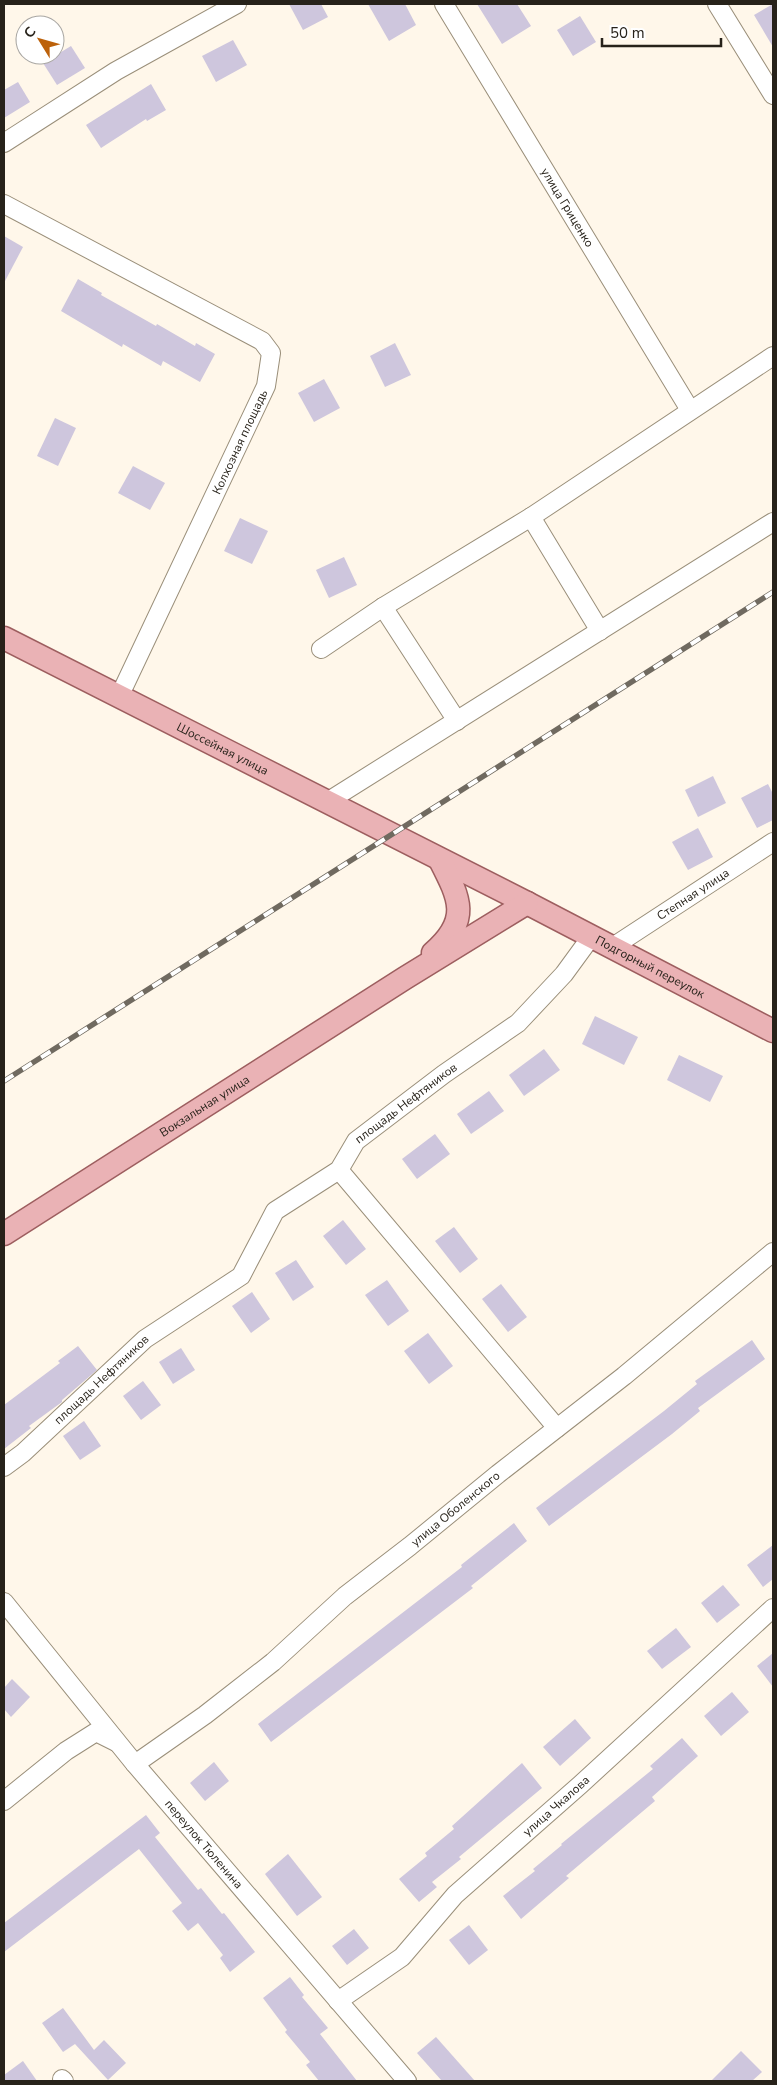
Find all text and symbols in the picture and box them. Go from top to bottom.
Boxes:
north arrow [15,15,65,65]
scale bar [602,15,721,47]
text: С [20,23,41,42]
text: 50 m [610,23,645,43]
street label: улица Гриценко [537,165,598,250]
street label: Колхозная площадь [209,387,271,497]
street label: Шоссейная улица [174,719,271,779]
street label: Степная улица [654,865,732,924]
street label: Подгорный переулок [593,932,708,1002]
street label: площадь Нефтяников [351,1059,461,1147]
street label: Вокзальная улица [157,1071,253,1141]
street label: площадь Нефтяников [51,1331,153,1428]
street label: улица Оболенского [408,1468,503,1550]
street label: улица Чкалова [519,1772,593,1840]
street label: переулок Тюленина [161,1796,247,1892]

